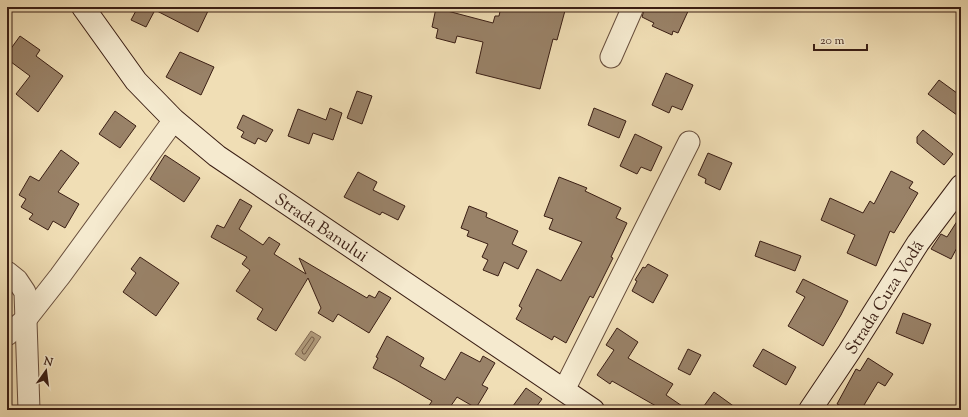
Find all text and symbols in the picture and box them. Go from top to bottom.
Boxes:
scale bar [814,26,867,52]
text: 20 m [820,32,845,50]
street label: Strada Banului [269,188,372,269]
street label: Strada Cuza Vodă [840,236,931,360]
north arrow [26,351,66,391]
text: N [41,353,55,371]

